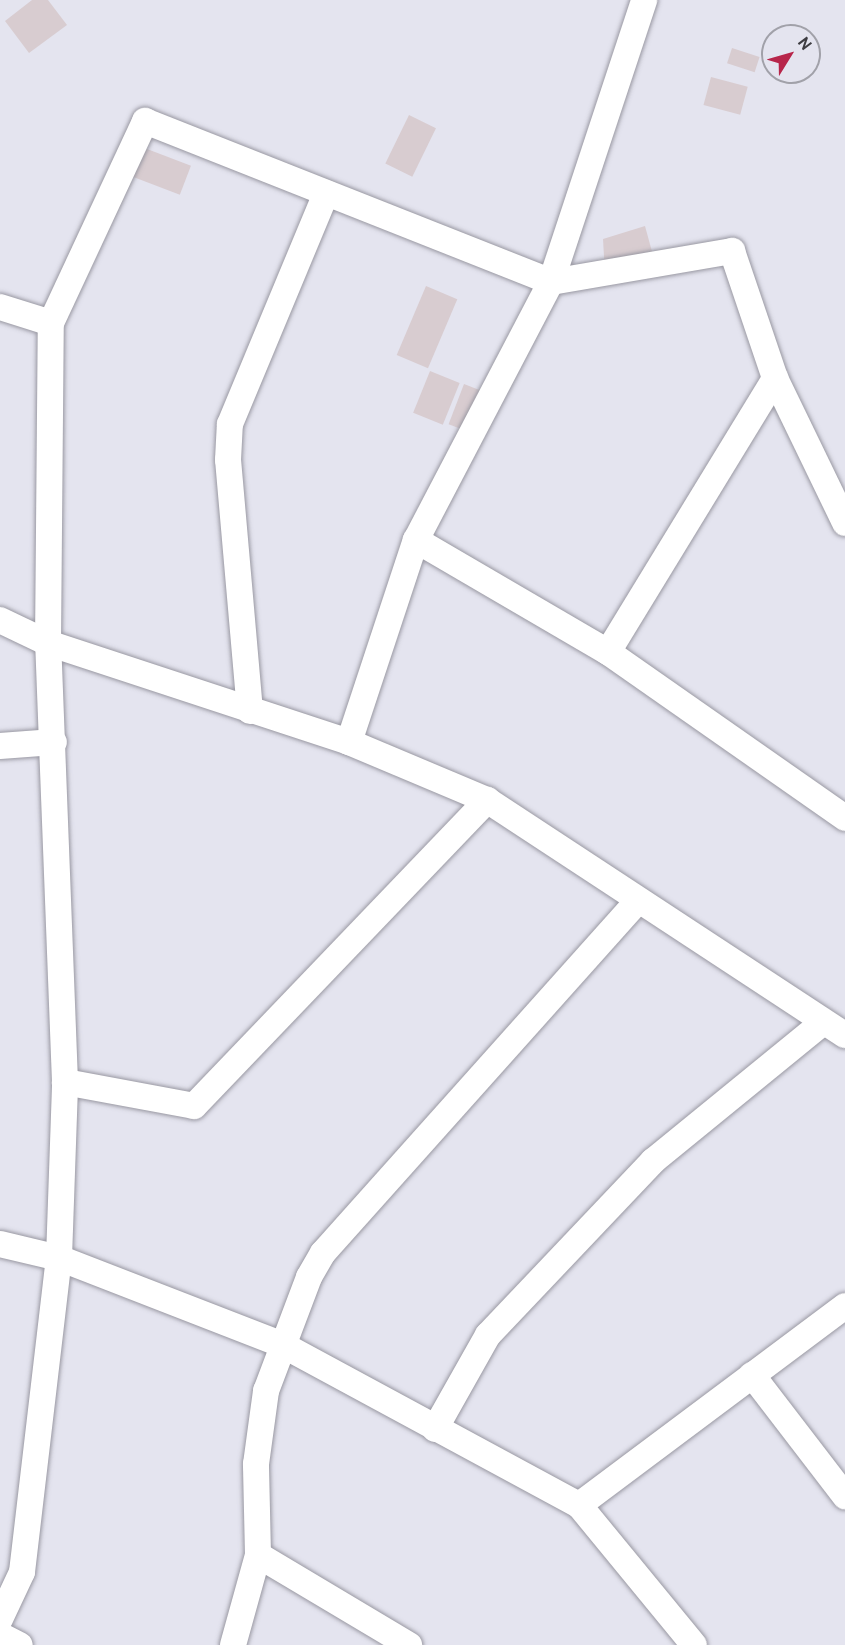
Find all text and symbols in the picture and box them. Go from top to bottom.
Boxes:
north arrow [761,24,821,84]
text: N [792,34,815,55]

